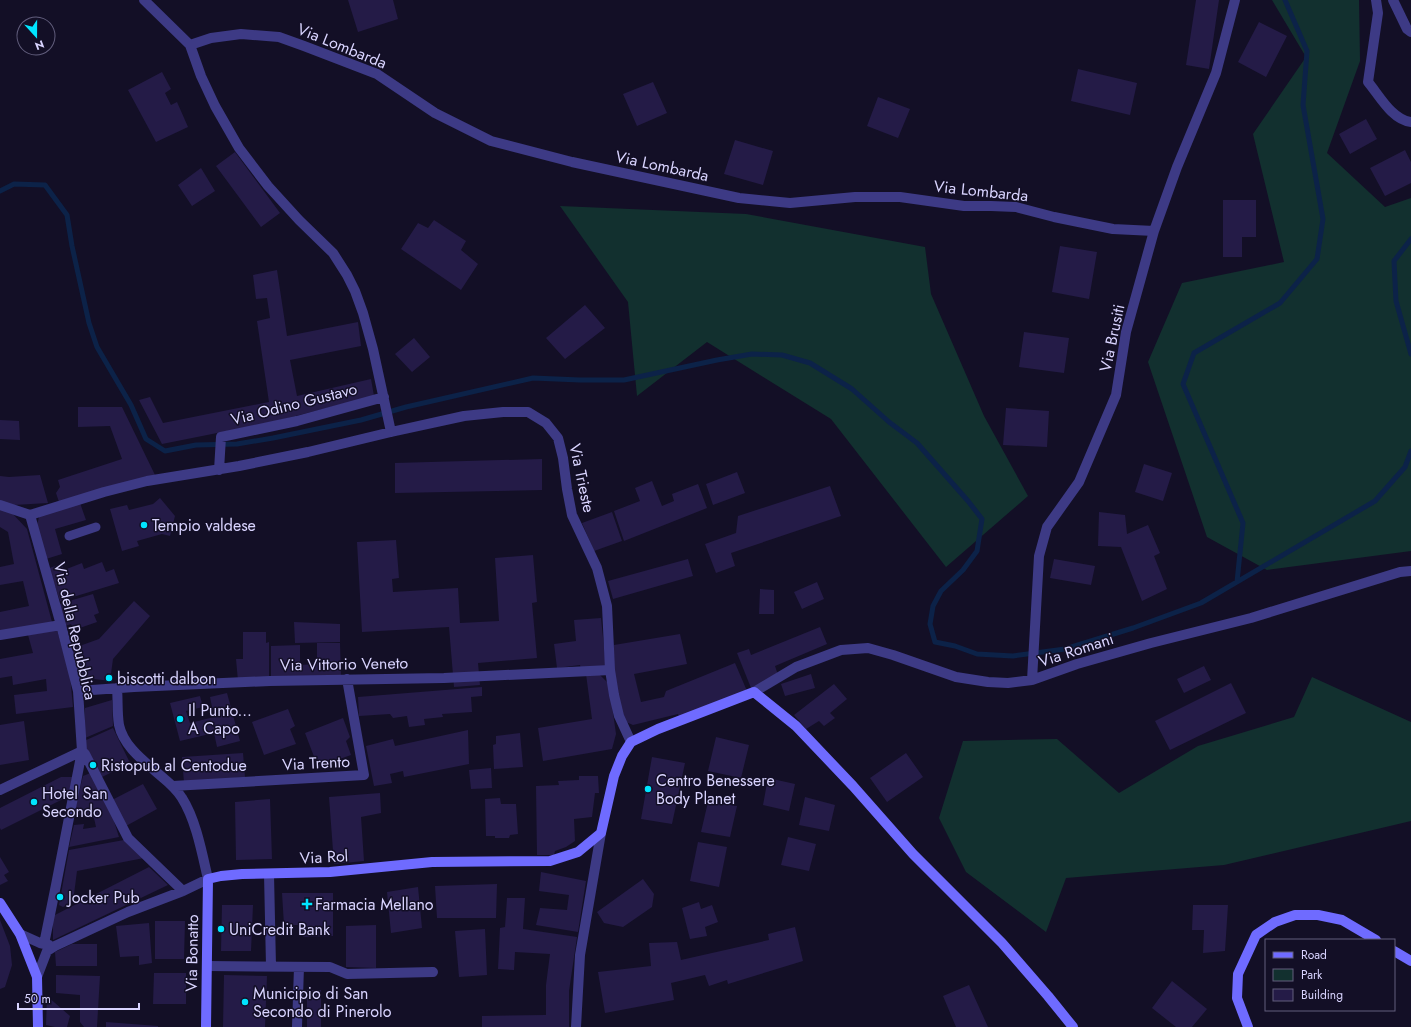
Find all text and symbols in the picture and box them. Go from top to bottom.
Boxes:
north arrow [16,16,56,56]
street label: Via Lombarda [294,18,390,74]
text: N [33,36,47,54]
street label: Via Lombarda [613,145,711,187]
street label: Via Lombarda [933,175,1029,207]
street label: Via Brusiti [1094,302,1130,374]
street label: Via Odino Gustavo [228,377,360,431]
street label: Via Trieste [563,441,601,515]
place label: Tempio valdese [152,514,256,537]
marker: Tempio valdese [139,520,149,530]
street label: Via della Repubblica [48,560,102,702]
street label: Via Romani [1036,627,1116,673]
street label: Via Vittorio Veneto [280,651,409,677]
place label: biscotti dalbon [117,667,217,690]
marker: biscotti dalbon [104,673,114,683]
place label: Il Punto... A Capo [188,699,252,740]
marker: Il Punto... A Capo [175,714,185,724]
street label: Via Trento [282,750,351,776]
place label: Ristopub al Centodue [101,754,247,777]
marker: Ristopub al Centodue [88,760,98,770]
place label: Centro Benessere Body Planet [656,769,775,810]
place label: Hotel San Secondo [42,782,108,823]
marker: Centro Benessere Body Planet [643,784,653,794]
marker: Hotel San Secondo [29,797,39,807]
street label: Via Rol [299,844,349,870]
place label: Jocker Pub [66,886,140,909]
marker: Jocker Pub [55,892,65,902]
place label: Farmacia Mellano [315,893,434,916]
marker: Farmacia Mellano [302,899,312,909]
street label: Via Bonatto [180,914,204,992]
place label: UniCredit Bank [229,918,331,941]
marker: UniCredit Bank [216,924,226,934]
legend [1265,939,1395,1011]
text: Road [1301,946,1327,964]
text: Park [1301,966,1323,984]
place label: Municipio di San Secondo di Pinerolo [253,982,392,1023]
scale bar [18,985,139,1011]
text: Building [1301,986,1343,1004]
text: 50 m [24,990,51,1008]
marker: Municipio di San Secondo di Pinerolo [240,997,250,1007]

